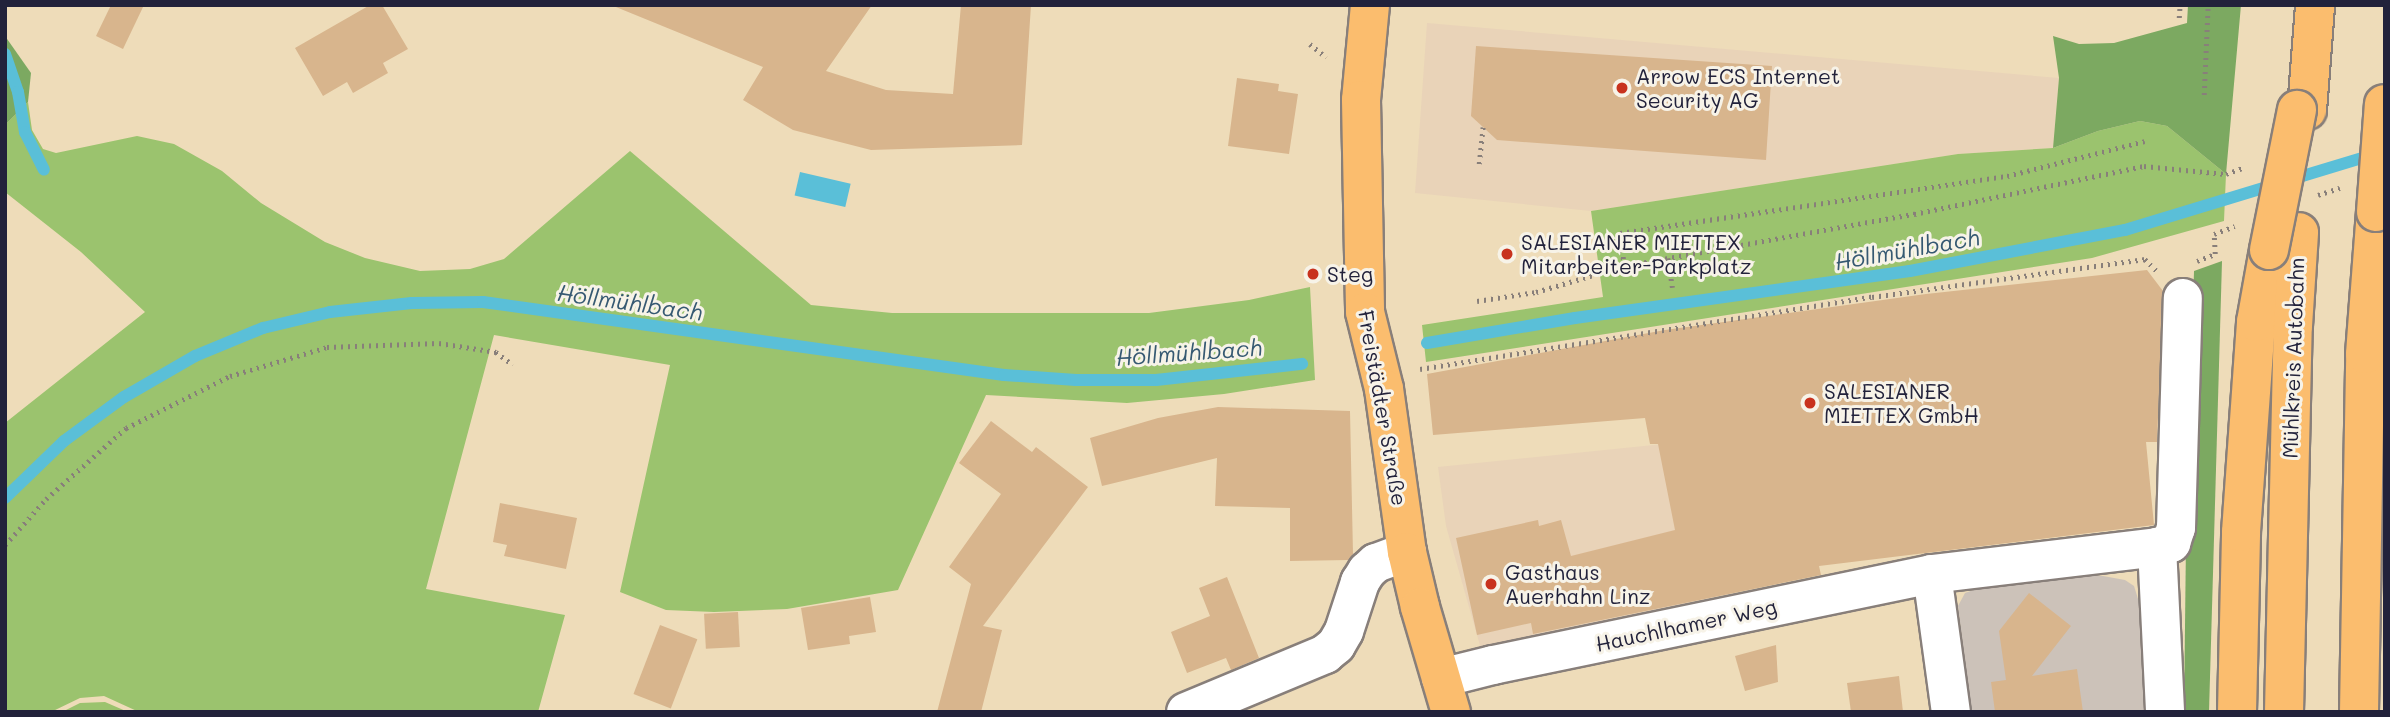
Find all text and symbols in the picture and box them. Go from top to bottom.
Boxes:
place label: Arrow ECS Internet Security AG [1636,63,1840,113]
marker: Arrow ECS Internet Security AG [1614,80,1630,96]
water label: Höllmühlbach [1832,223,1982,275]
place label: SALESIANER MIETTEX Mitarbeiter-Parkplatz [1521,229,1751,279]
marker: SALESIANER MIETTEX Mitarbeiter-Parkplatz [1499,246,1515,262]
street label: Mühlkreis Autobahn [2277,257,2309,459]
place label: Steg [1327,261,1373,287]
marker: Steg [1305,266,1321,282]
water label: Höllmühlbach [555,278,705,326]
street label: Freistädter Straße [1353,308,1413,508]
water label: Höllmühlbach [1115,333,1263,371]
place label: SALESIANER MIETTEX GmbH [1824,378,1979,428]
marker: SALESIANER MIETTEX GmbH [1802,395,1818,411]
place label: Gasthaus Auerhahn Linz [1505,559,1650,609]
marker: Gasthaus Auerhahn Linz [1483,576,1499,592]
street label: Hauchlhamer Weg [1593,593,1779,657]

